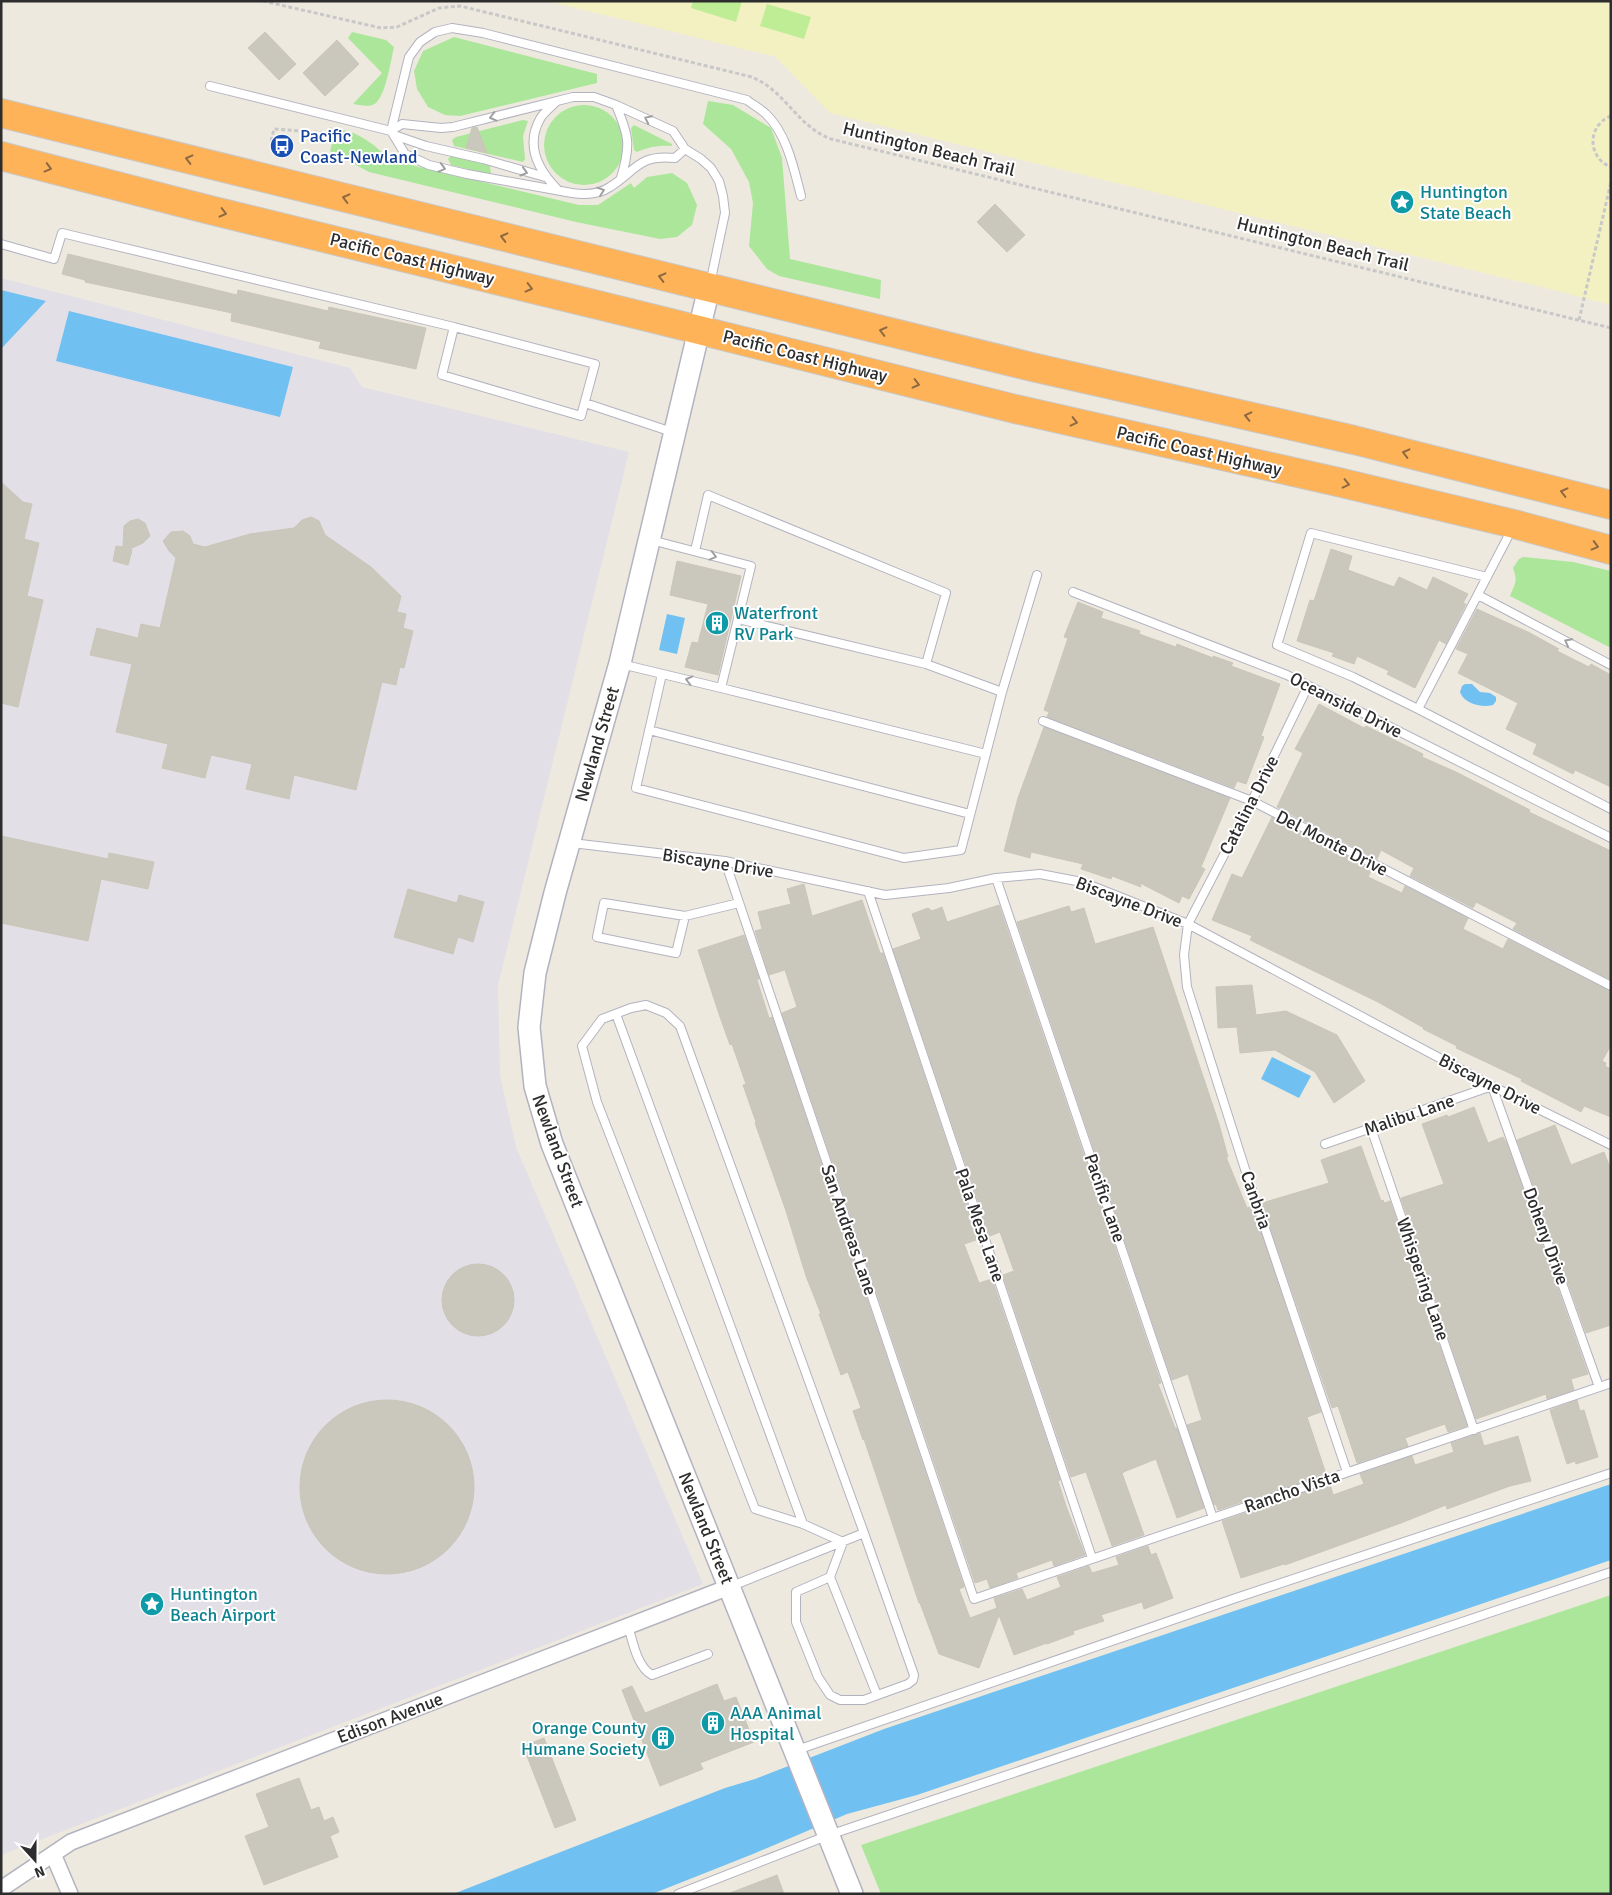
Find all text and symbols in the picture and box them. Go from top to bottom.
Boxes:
one-way arrow [488,111,497,122]
one-way arrow [644,115,653,125]
street label: Huntington Beach Trail [841,117,1017,181]
place label: Pacific Coast-Newland [300,125,418,168]
bus stop icon: Pacific Coast-Newland [269,133,295,159]
one-way arrow [184,154,193,165]
one-way arrow [437,162,446,173]
one-way arrow [44,163,52,173]
one-way arrow [520,166,528,176]
place label: Huntington State Beach [1420,181,1512,224]
one-way arrow [596,186,605,196]
place icon: Huntington State Beach [1389,189,1415,215]
one-way arrow [342,193,351,204]
one-way arrow [218,207,227,218]
street label: Huntington Beach Trail [1235,212,1411,276]
street label: Pacific Coast Highway [327,228,497,290]
one-way arrow [501,233,509,243]
one-way arrow [657,272,666,283]
one-way arrow [524,282,533,293]
street label: Pacific Coast Highway [720,325,890,387]
one-way arrow [878,326,887,337]
one-way arrow [912,378,920,389]
one-way arrow [1243,411,1252,422]
one-way arrow [1069,416,1078,427]
street label: Pacific Coast Highway [1114,421,1284,481]
one-way arrow [1401,448,1410,459]
one-way arrow [1341,478,1350,489]
one-way arrow [1559,487,1568,498]
one-way arrow [1591,540,1600,551]
one-way arrow [709,550,718,561]
place label: Waterfront RV Park [734,602,818,645]
building icon: Waterfront RV Park [704,610,730,636]
one-way arrow [1564,638,1573,648]
street label: Oceanside Drive [1286,667,1406,743]
one-way arrow [684,675,693,686]
street label: Newland Street [570,684,624,804]
street label: Catalina Drive [1215,752,1283,858]
street label: Del Monte Drive [1272,805,1392,881]
street label: Biscayne Drive [661,843,775,883]
street label: Biscayne Drive [1073,872,1185,932]
street label: Biscayne Drive [1435,1049,1545,1119]
street label: Malibu Lane [1361,1089,1457,1141]
street label: Newland Street [527,1091,589,1211]
street label: Pacific Lane [1080,1151,1130,1245]
street label: San Andreas Lane [816,1162,882,1298]
street label: Pala Mesa Lane [950,1165,1010,1285]
street label: Canbria [1236,1168,1276,1232]
street label: Doheny Drive [1518,1184,1574,1288]
street label: Whispering Lane [1392,1215,1454,1343]
street label: Rancho Vista [1241,1464,1343,1518]
street label: Newland Street [674,1469,738,1587]
place label: Huntington Beach Airport [170,1583,276,1626]
place icon: Huntington Beach Airport [139,1591,165,1617]
street label: Edison Avenue [334,1688,446,1748]
place label: AAA Animal Hospital [730,1702,821,1745]
building icon: AAA Animal Hospital [700,1710,726,1736]
place label: Orange County Humane Society [521,1717,647,1760]
building icon: Orange County Humane Society [650,1725,676,1751]
north arrow [10,1835,60,1885]
text: N [32,1862,47,1881]

